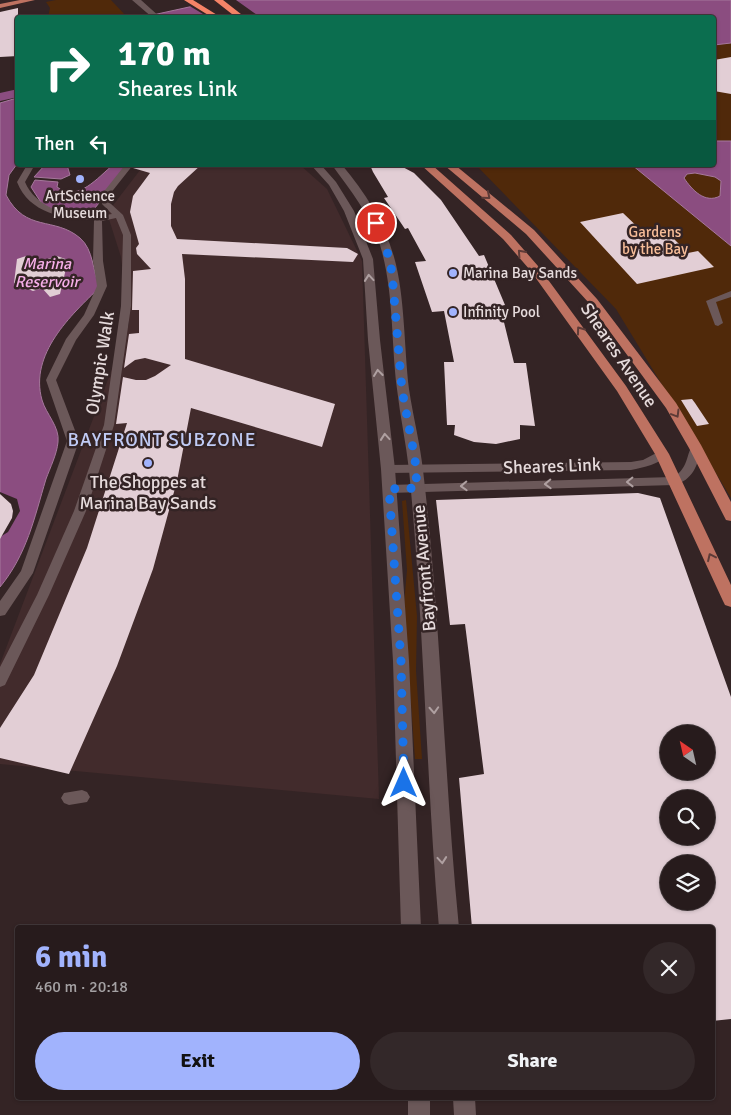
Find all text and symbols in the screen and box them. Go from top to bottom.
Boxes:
text: 170 m [118,32,211,75]
icon: right [35,35,100,100]
text: Sheares Link [118,75,238,102]
icon: left [85,130,113,158]
text: Then [35,132,75,156]
marker: ArtScience Museum [74,173,86,185]
place label: ArtScience Museum [45,187,115,222]
one-way arrow [481,190,490,198]
pin [355,202,397,244]
icon: arrive [362,209,390,237]
park label: Gardens by the Bay [622,223,688,258]
one-way arrow [518,250,527,259]
water label: Marina Reservoir [15,254,81,292]
place label: Marina Bay Sands [463,264,578,282]
marker: Marina Bay Sands [447,267,459,279]
one-way arrow [364,274,375,282]
street label: Sheares Avenue [576,299,662,411]
place label: Infinity Pool [463,303,540,321]
marker: Infinity Pool [447,306,459,318]
street label: Olympic Walk [81,310,119,416]
one-way arrow [577,326,586,336]
one-way arrow [373,368,384,376]
one-way arrow [670,408,680,417]
district label: BAYFRONT SUBZONE [68,428,256,452]
one-way arrow [379,433,390,441]
street label: Sheares Link [503,453,601,479]
marker: The Shoppes at Marina Bay Sands [142,457,154,469]
place label: The Shoppes at Marina Bay Sands [80,471,217,514]
one-way arrow [626,476,634,487]
one-way arrow [543,478,551,489]
one-way arrow [460,481,468,492]
street label: Bayfront Avenue [408,504,440,632]
one-way arrow [706,553,717,562]
one-way arrow [428,706,439,714]
north arrow [660,725,715,780]
map controls [660,725,715,910]
position arrow [377,756,429,808]
button: search [660,790,715,845]
button: layers [660,855,715,910]
one-way arrow [437,856,448,864]
text: 6 min [35,939,107,976]
button: close [643,942,695,994]
text: 460 m · 20:18 [35,977,128,997]
button: Exit [35,1032,360,1090]
button: Share [370,1032,695,1090]

